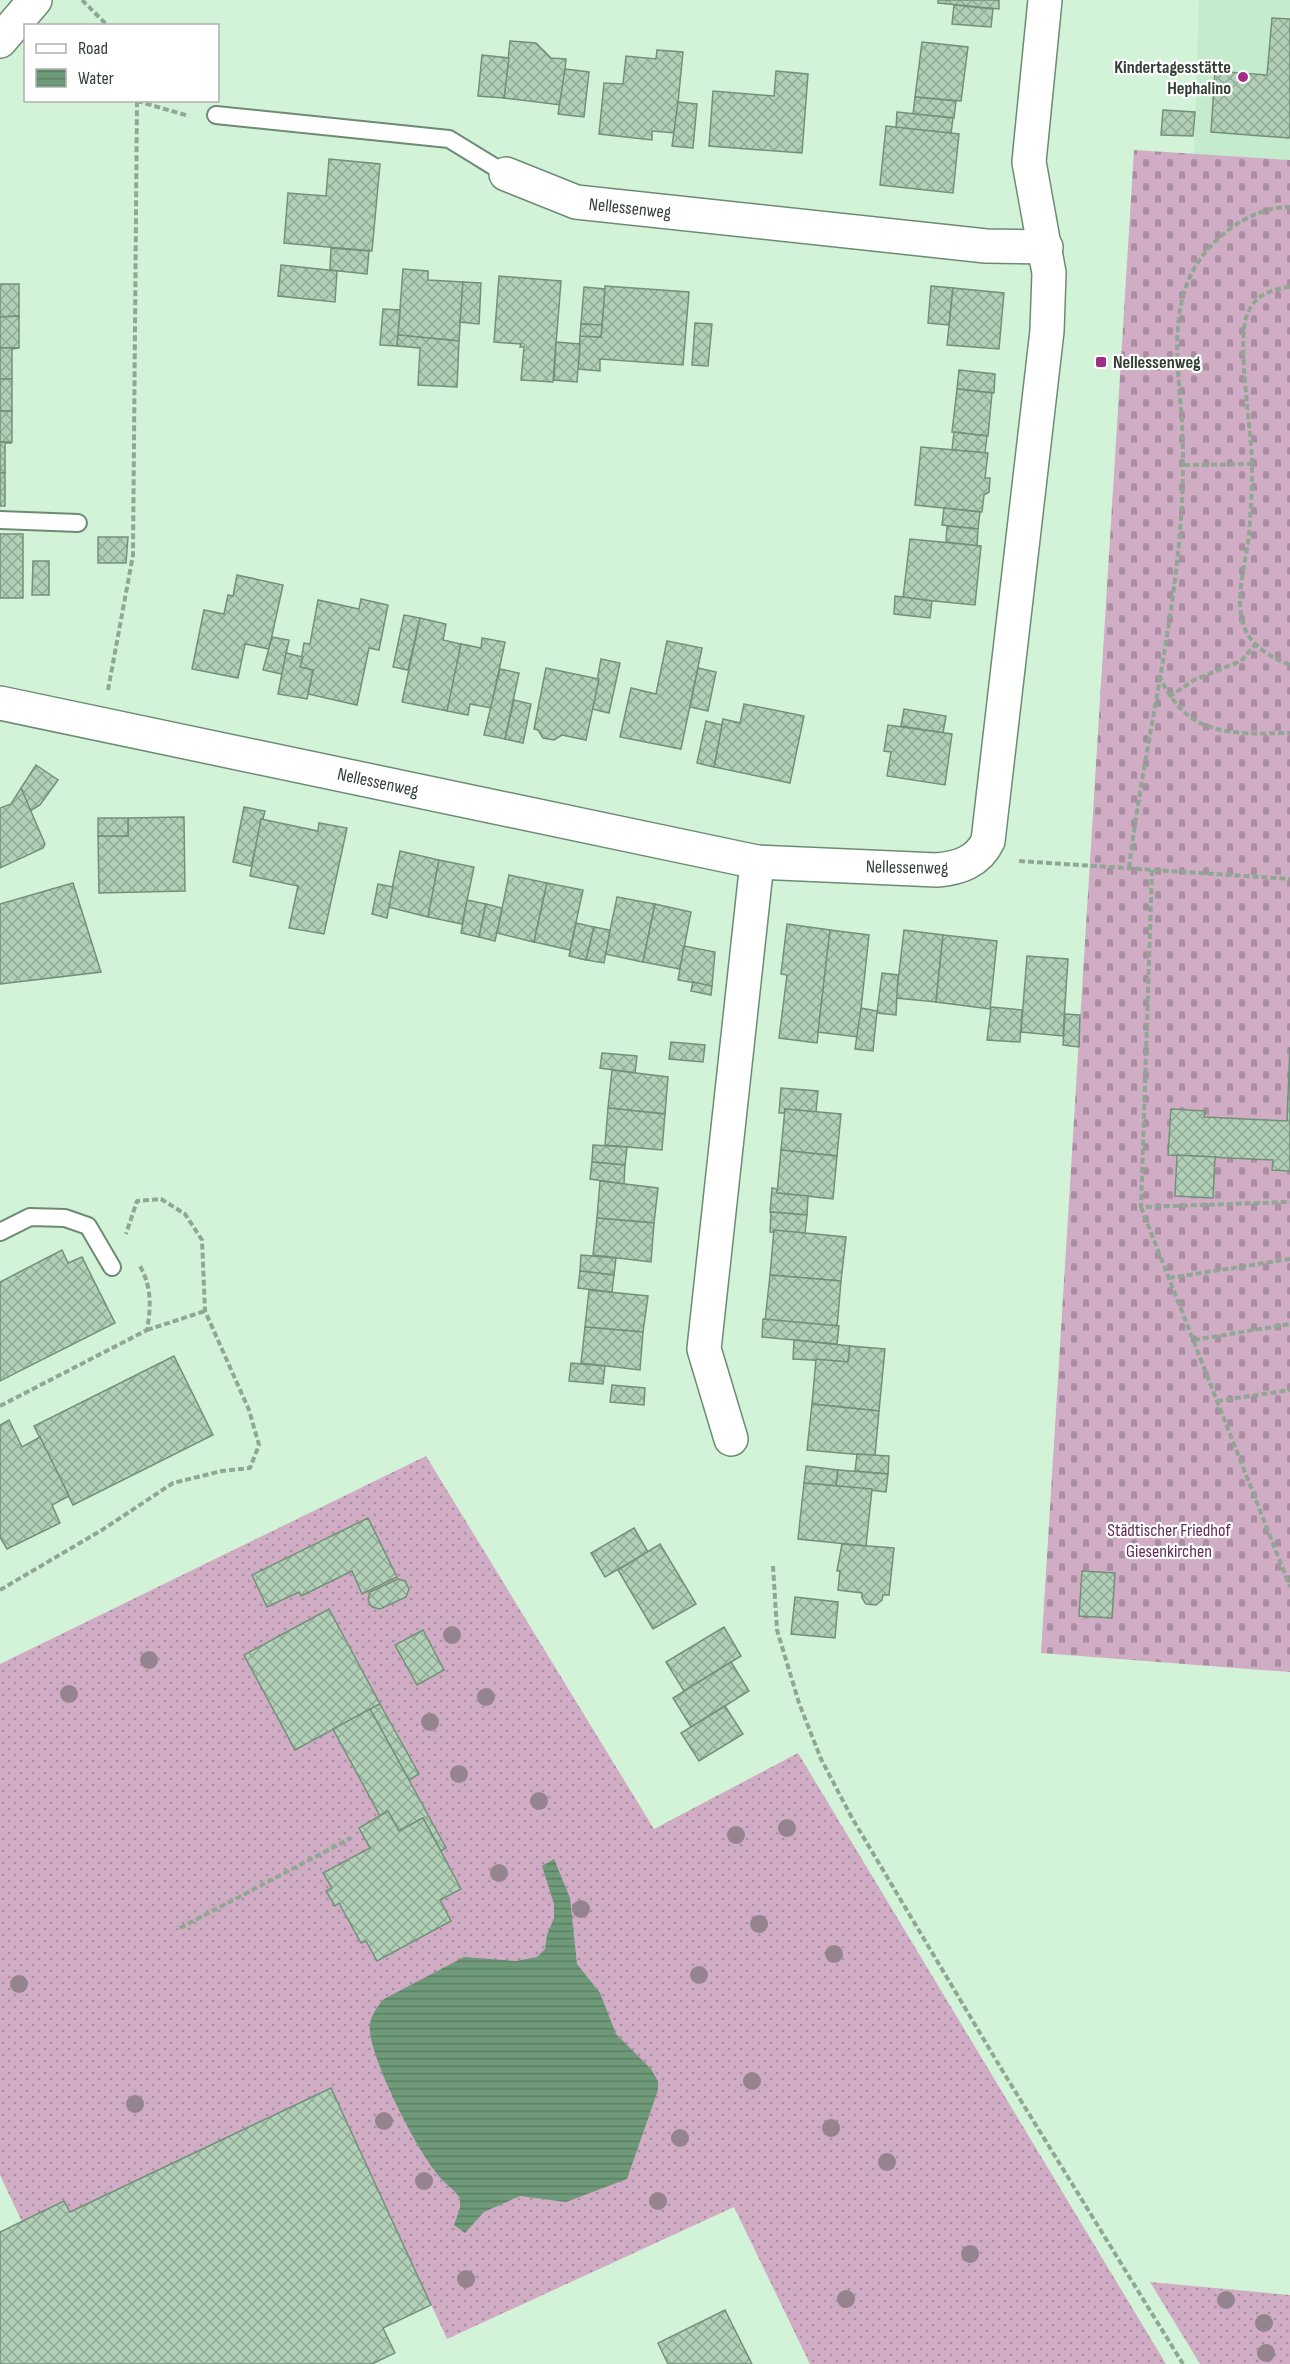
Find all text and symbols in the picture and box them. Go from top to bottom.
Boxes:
legend [24,24,219,102]
text: Road [78,38,108,59]
place label: Kindertagesstätte Hephalino [1114,57,1231,99]
text: Water [78,68,114,89]
marker: Kindertagesstätte Hephalino [1236,70,1250,84]
street label: Nellessenweg [588,194,672,223]
place label: Nellessenweg [1113,352,1201,373]
marker: Nellessenweg [1094,355,1108,369]
street label: Nellessenweg [335,764,420,801]
street label: Nellessenweg [866,856,948,879]
park label: Städtischer Friedhof Giesenkirchen [1107,1520,1231,1562]

